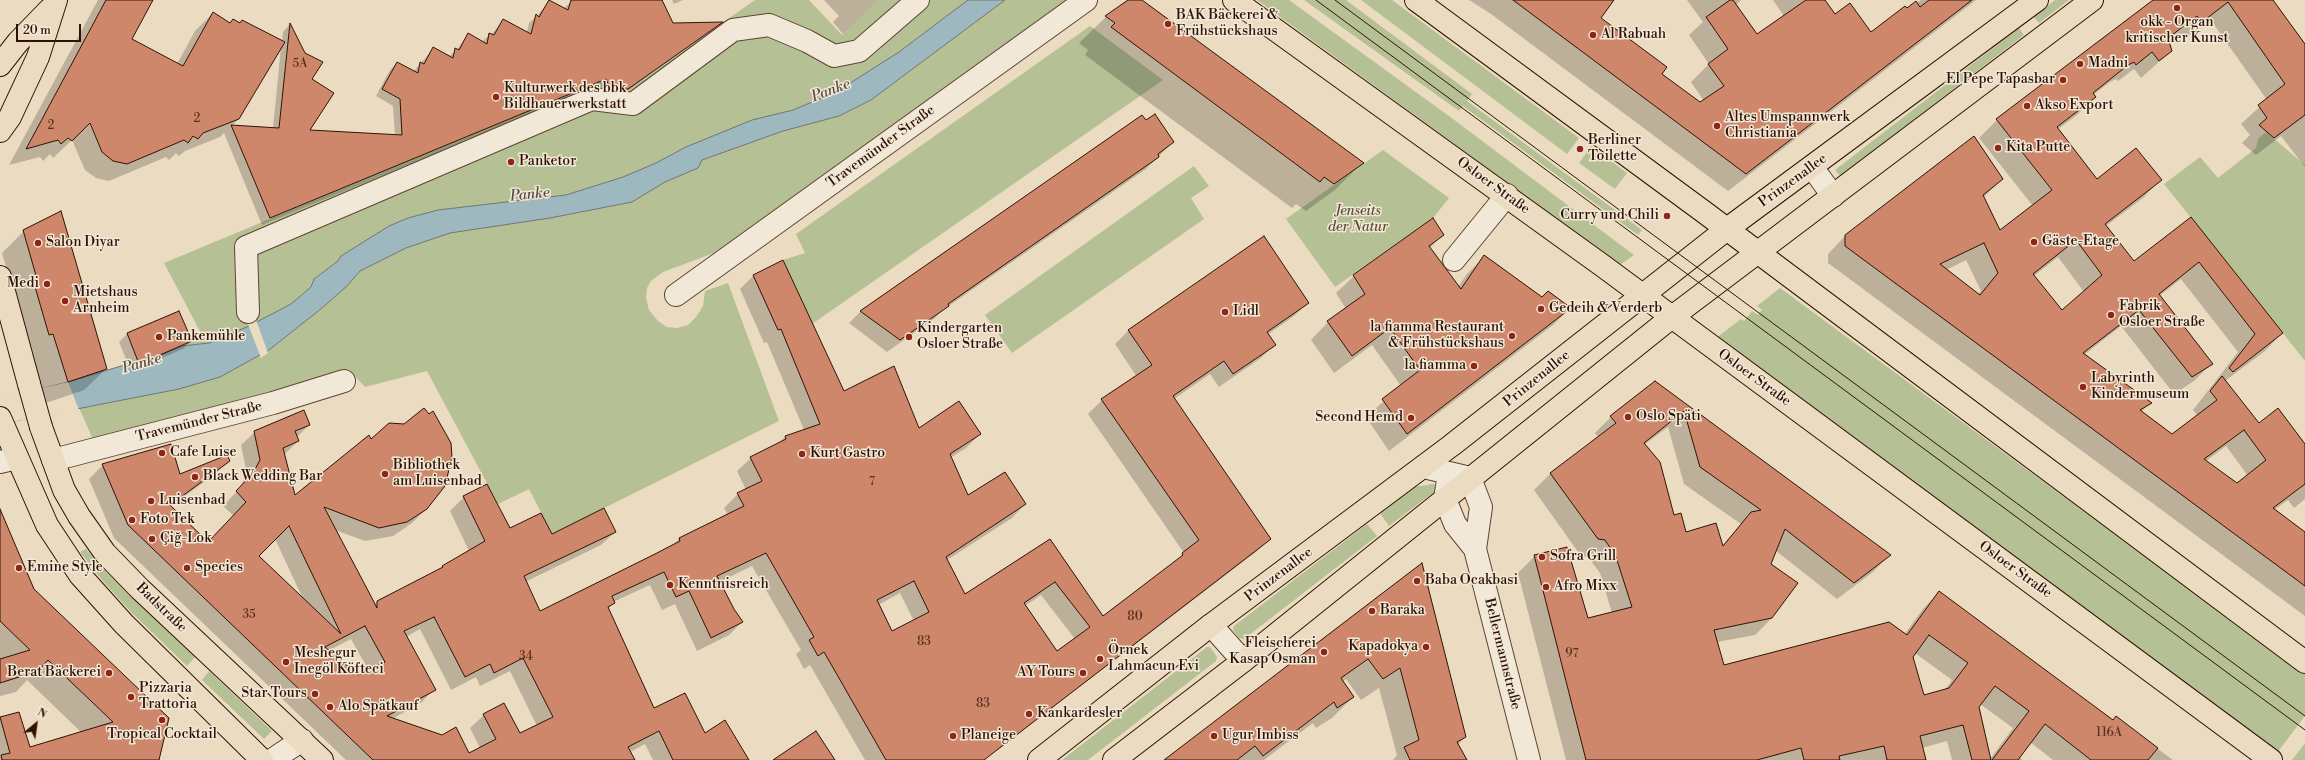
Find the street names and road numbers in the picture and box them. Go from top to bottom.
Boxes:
street label: Travemünder Straße [824,102,938,192]
street label: Prinzenallee [1755,151,1831,211]
street label: Osloer Straße [1453,154,1533,218]
street label: Osloer Straße [1714,346,1794,410]
street label: Prinzenallee [1500,347,1574,411]
street label: Travemünder Straße [134,398,264,446]
street label: Osloer Straße [1975,538,2055,602]
street label: Prinzenallee [1242,544,1316,606]
street label: Badstraße [132,580,190,636]
street label: Bellermannstraße [1480,597,1524,711]

